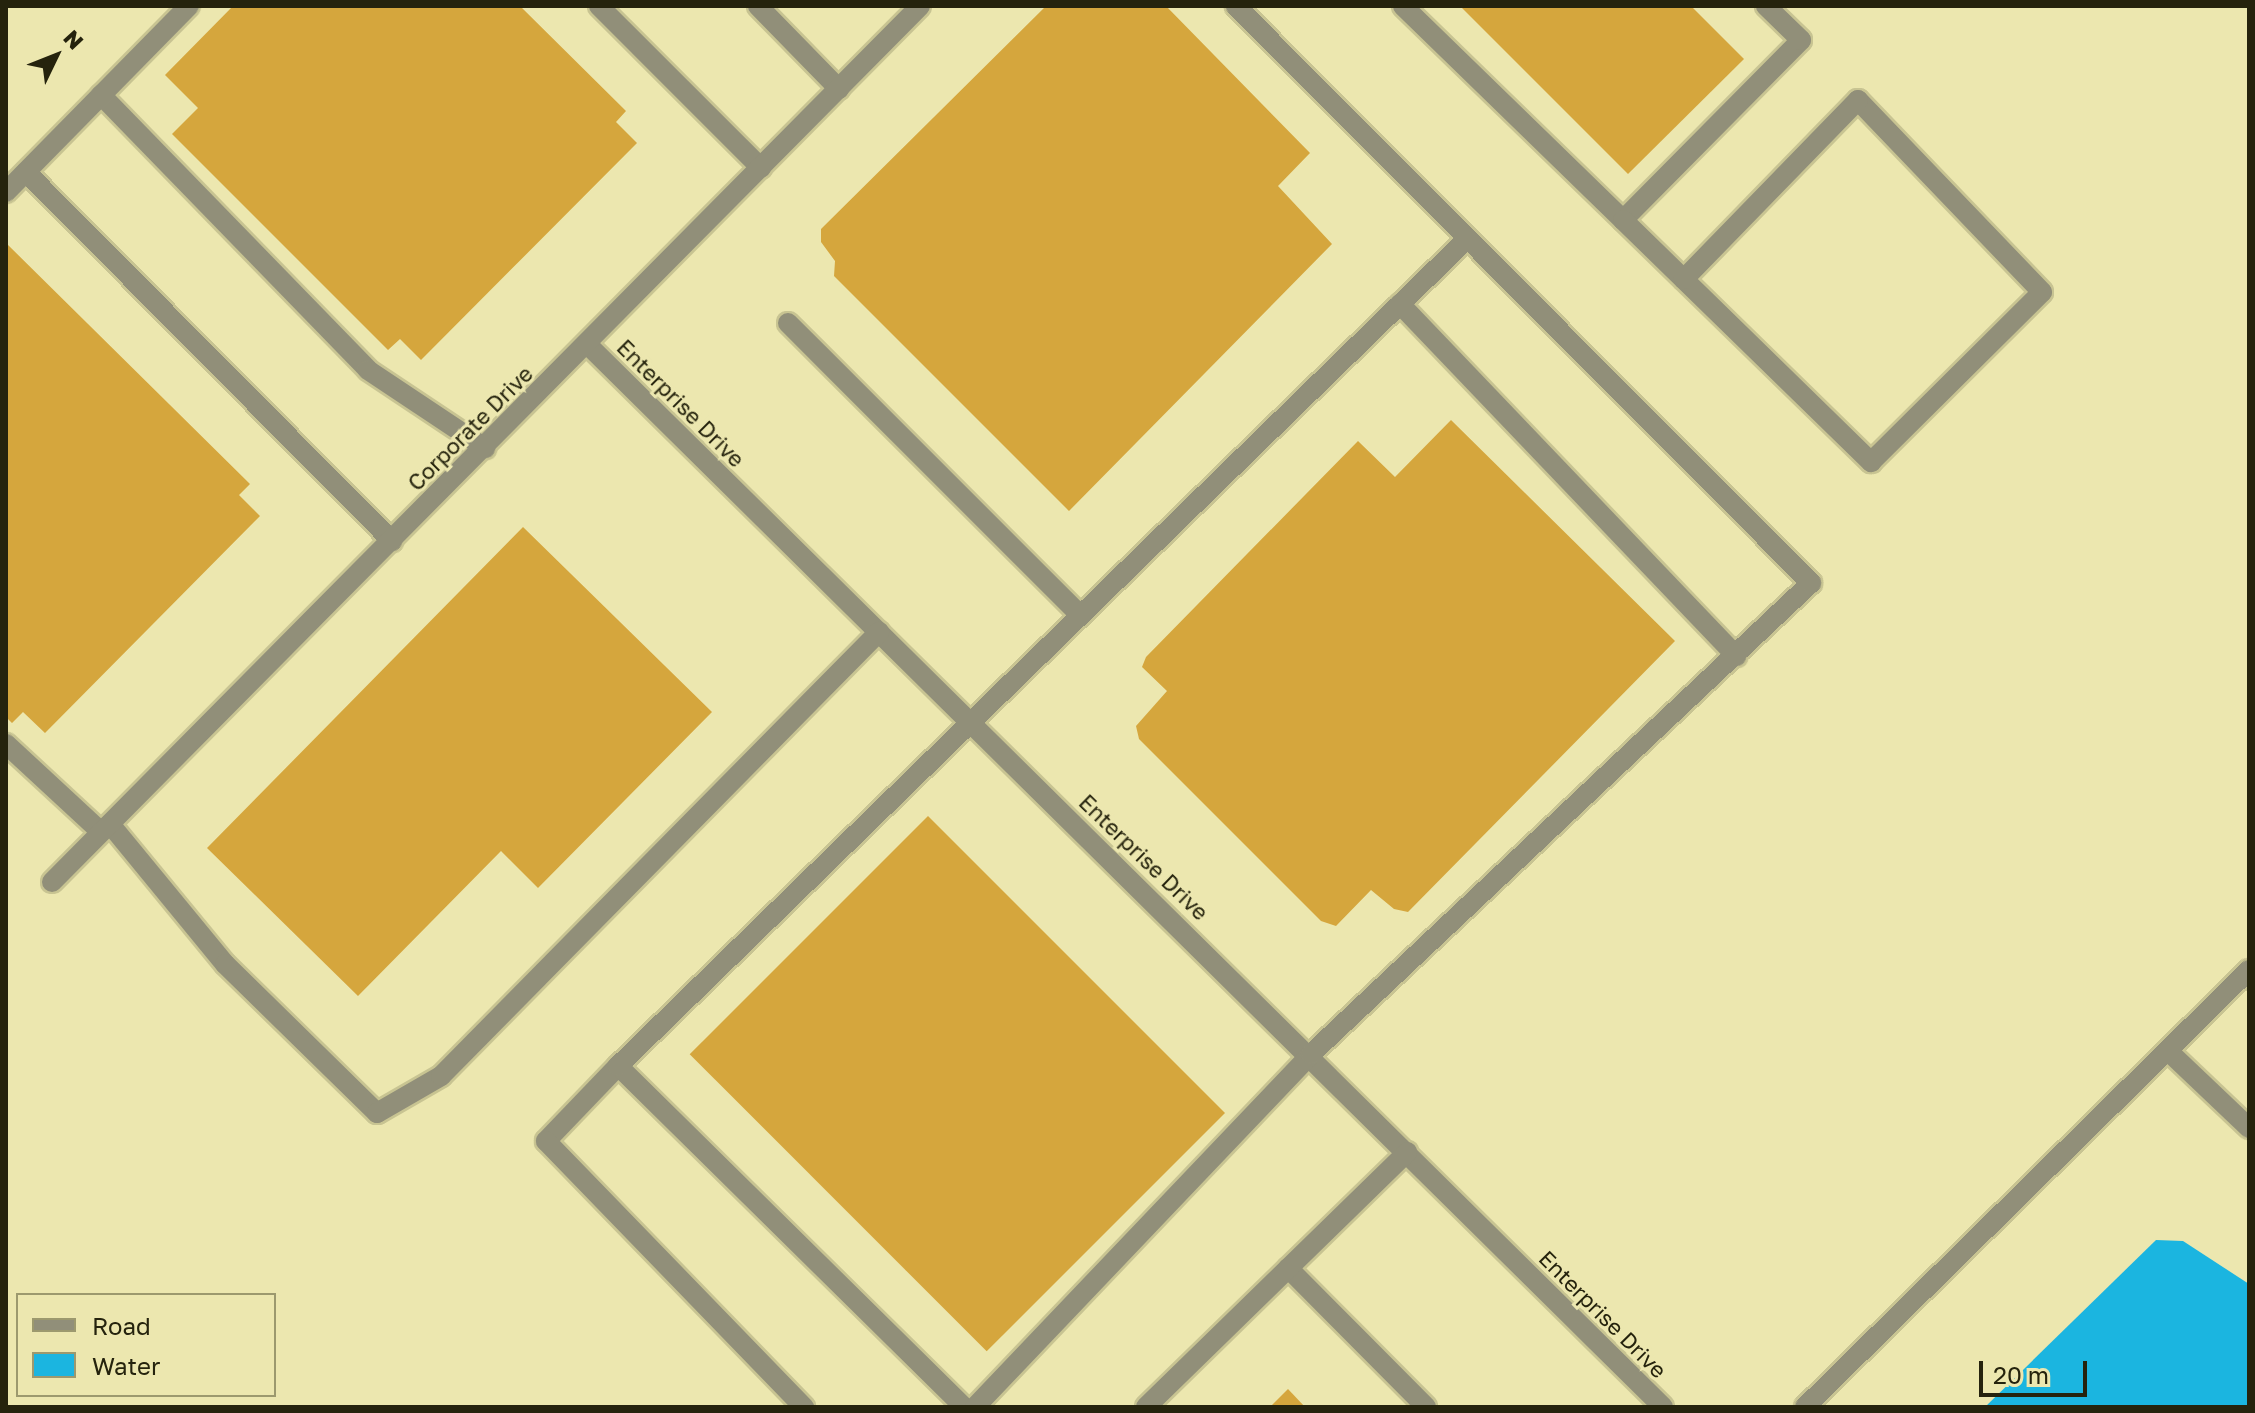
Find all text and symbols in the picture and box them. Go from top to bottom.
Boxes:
north arrow [16,16,96,96]
text: N [58,24,89,55]
street label: Enterprise Drive [612,334,750,472]
street label: Corporate Drive [402,360,538,496]
street label: Enterprise Drive [1074,789,1214,925]
street label: Enterprise Drive [1534,1245,1672,1383]
legend [16,1293,276,1397]
text: Road [92,1311,151,1340]
scale bar [1983,1345,2091,1395]
text: Water [92,1351,160,1380]
text: 20 m [1993,1360,2049,1389]

